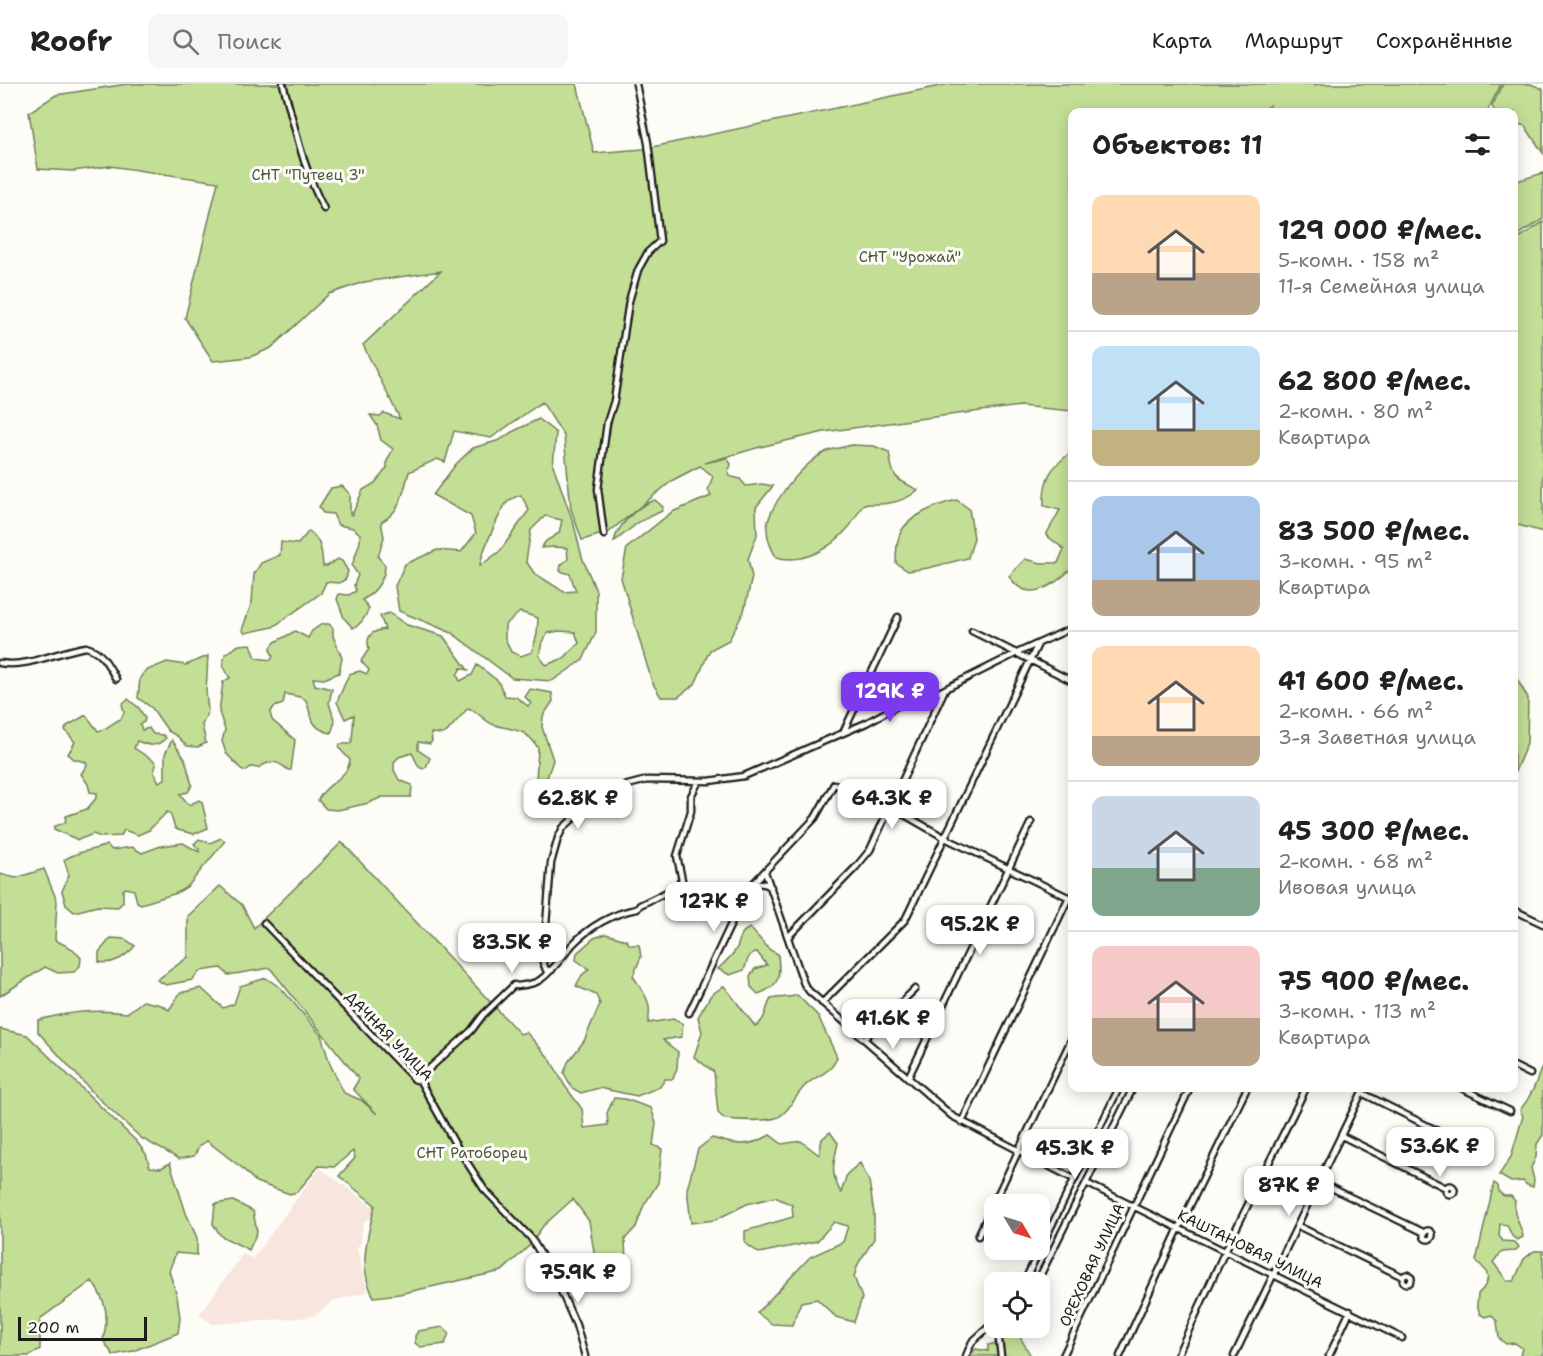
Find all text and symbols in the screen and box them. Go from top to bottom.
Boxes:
search box [148,14,568,68]
text: Roofr [30,22,112,60]
icon: search [169,25,202,58]
text: Поиск [217,27,282,56]
text: Карта [1152,27,1212,55]
text: Маршрут [1245,27,1343,55]
text: Сохранённые [1376,27,1513,55]
text: Объектов: 11 [1092,127,1263,162]
icon: filters [1461,128,1494,161]
park label: СНТ "Путеец 3" [251,165,365,185]
text: 129 000 ₽/мес. [1278,212,1482,247]
icon: home [1140,219,1212,291]
park label: СНТ "Урожай" [859,247,961,267]
text: 5-комн. · 158 m² [1278,247,1439,273]
text: 11-я Семейная улица [1278,273,1485,299]
text: 62 800 ₽/мес. [1278,363,1471,398]
icon: home [1140,370,1212,442]
text: 2-комн. · 80 m² [1278,398,1433,424]
text: Квартира [1278,424,1370,450]
text: 83 500 ₽/мес. [1278,513,1470,548]
icon: home [1140,520,1212,592]
text: 3-комн. · 95 m² [1278,548,1433,574]
text: Квартира [1278,574,1370,600]
text: 41 600 ₽/мес. [1278,663,1464,698]
icon: home [1140,670,1212,742]
pin: 129K ₽ [841,672,939,723]
text: 129K ₽ [855,678,925,704]
text: 2-комн. · 66 m² [1278,698,1433,724]
text: 3-я Заветная улица [1278,724,1476,750]
pin: 62.8K ₽ [523,779,633,830]
pin: 64.3K ₽ [837,779,947,830]
text: 62.8K ₽ [537,785,619,811]
text: 64.3K ₽ [852,785,932,811]
text: 45 300 ₽/мес. [1278,813,1469,848]
icon: home [1140,820,1212,892]
text: 2-комн. · 68 m² [1278,848,1433,874]
text: Ивовая улица [1278,874,1416,900]
pin: 127K ₽ [665,882,763,933]
text: 127K ₽ [679,888,749,914]
pin: 95.2K ₽ [925,905,1035,956]
text: 95.2K ₽ [940,911,1020,937]
pin: 83.5K ₽ [457,923,567,974]
text: 83.5K ₽ [472,929,552,955]
text: 75 900 ₽/мес. [1278,963,1469,998]
icon: home [1140,970,1212,1042]
street label: ДАЧНАЯ УЛИЦА [341,987,437,1085]
text: 3-комн. · 113 m² [1278,998,1436,1024]
pin: 41.6K ₽ [838,999,948,1050]
text: 41.6K ₽ [856,1005,930,1031]
text: Квартира [1278,1024,1370,1050]
pin: 53.6K ₽ [1385,1127,1495,1178]
pin: 45.3K ₽ [1020,1129,1130,1180]
text: 53.6K ₽ [1400,1133,1480,1159]
text: 45.3K ₽ [1035,1135,1115,1161]
park label: СНТ Ратоборец [417,1143,527,1163]
pin: 87K ₽ [1247,1166,1331,1217]
text: 87K ₽ [1258,1172,1320,1198]
north arrow [984,1194,1050,1260]
map controls [984,1194,1050,1338]
street label: ОРЕХОВАЯ УЛИЦА [1055,1200,1129,1330]
street label: КАШТАНОВАЯ УЛИЦА [1174,1205,1326,1293]
pin: 75.9K ₽ [523,1253,633,1304]
text: 75.9K ₽ [540,1259,617,1285]
button: locate [984,1272,1050,1338]
scale bar [18,1314,147,1342]
text: 200 m [27,1317,79,1338]

